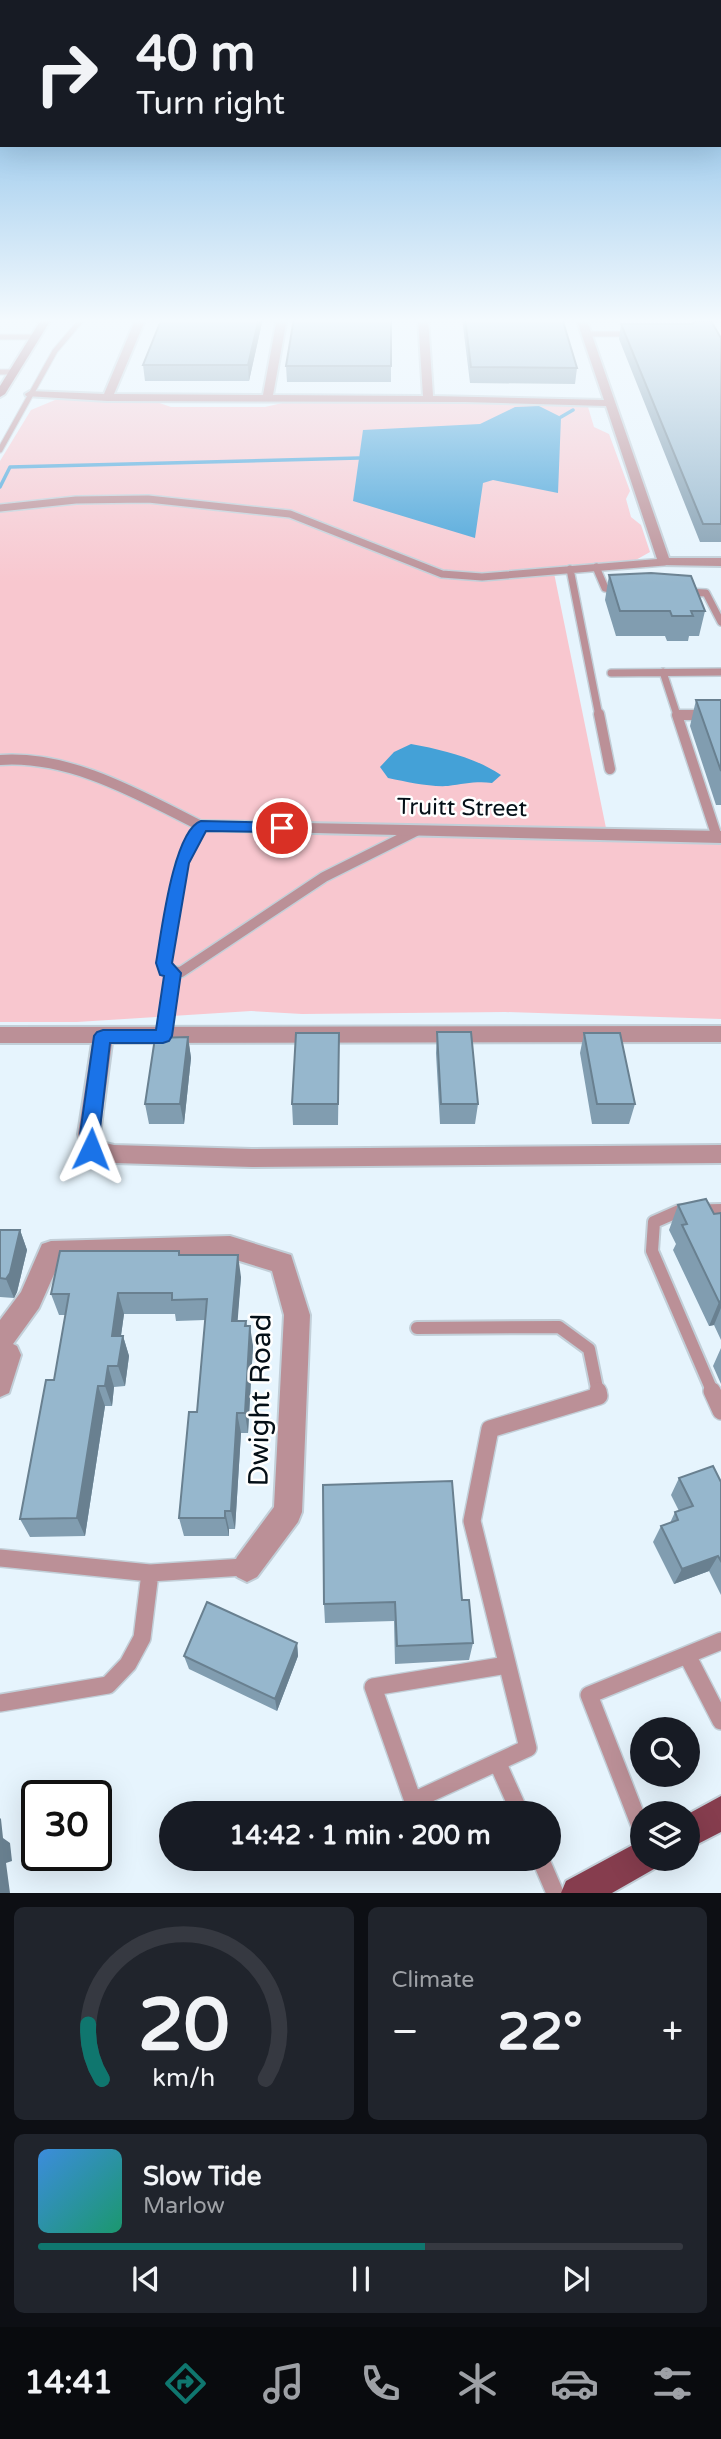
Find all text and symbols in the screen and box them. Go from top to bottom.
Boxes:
text: 40 m [136,25,255,84]
icon: right [21,28,112,119]
text: Turn right [136,85,285,123]
street label: Truitt Street [397,793,528,823]
pin [252,798,312,858]
icon: arrive [263,809,301,847]
position arrow [54,1112,128,1186]
street label: Dwight Road [241,1313,279,1487]
map controls [630,1717,700,1871]
button: search [630,1717,700,1787]
speed limit sign: 30 [21,1780,112,1871]
button: layers [630,1801,700,1871]
text: 14:42 · 1 min · 200 m [229,1820,491,1851]
text: Climate [392,1966,474,1994]
text: 20 [138,1983,229,2071]
text: 22° [498,2001,583,2064]
text: − [392,2009,419,2055]
text: + [662,2009,683,2055]
text: km/h [152,2063,215,2093]
text: Slow Tide [143,2161,261,2192]
text: Marlow [143,2192,225,2220]
icon: previous [127,2260,165,2298]
icon: pause [342,2260,380,2298]
icon: next [557,2260,595,2298]
icon: directions [161,2359,210,2408]
icon: music [259,2359,308,2408]
icon: phone [356,2359,405,2408]
icon: climate [453,2359,502,2408]
icon: car [550,2359,599,2408]
icon: filters [648,2359,697,2408]
text: 14:41 [24,2364,113,2402]

